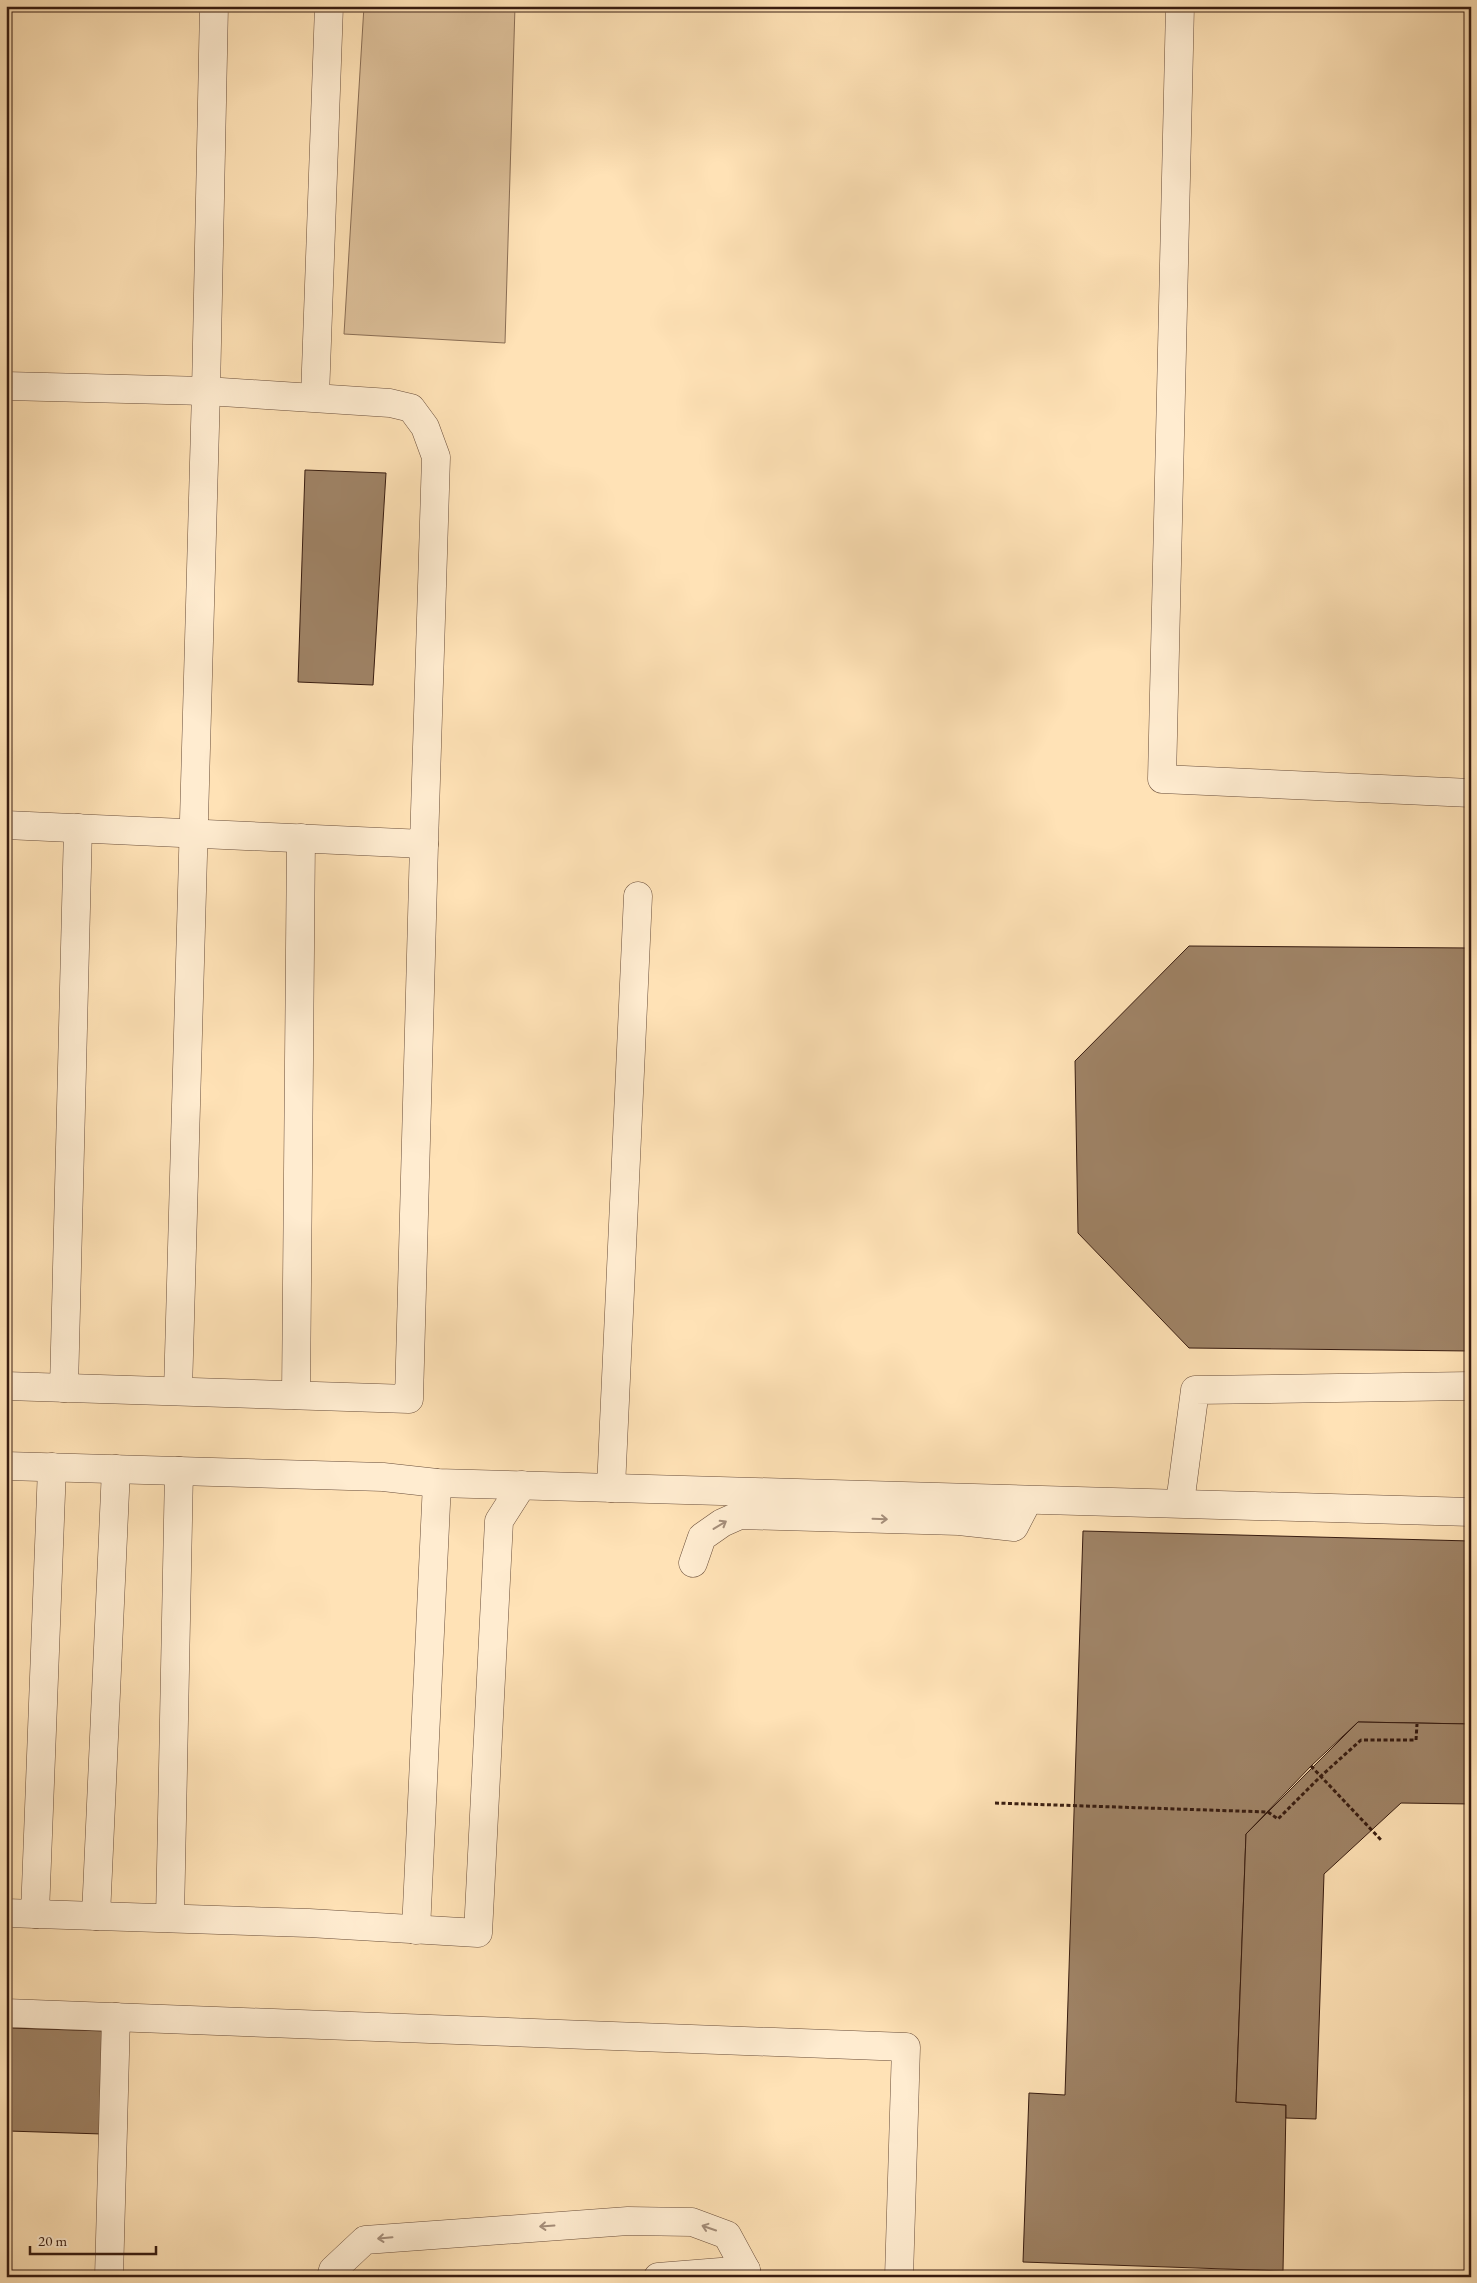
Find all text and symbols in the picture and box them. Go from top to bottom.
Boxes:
one-way arrow [871,1514,887,1523]
one-way arrow [712,1520,726,1530]
one-way arrow [539,2222,555,2231]
scale bar [30,2223,156,2255]
one-way arrow [701,2223,717,2232]
text: 20 m [38,2231,67,2250]
one-way arrow [377,2233,393,2243]

